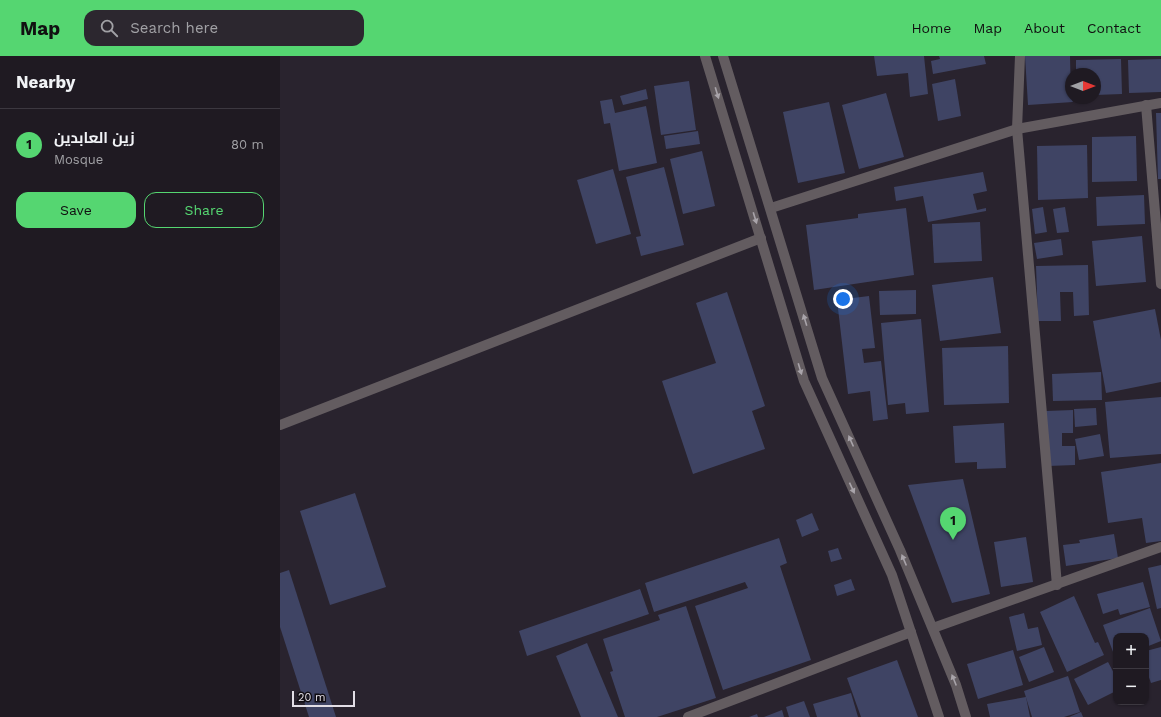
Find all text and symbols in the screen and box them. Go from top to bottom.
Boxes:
search box [84,10,364,46]
text: Map [20,17,60,40]
icon: search [98,17,120,39]
text: Search here [130,19,218,37]
text: Home [911,20,951,36]
text: Map [973,20,1002,36]
text: About [1024,20,1065,36]
text: Contact [1087,20,1141,36]
north arrow [1065,68,1101,104]
text: Nearby [16,72,75,92]
one-way arrow [714,87,720,99]
text: زين العابدين [54,129,135,147]
text: 1 [26,137,32,152]
text: 80 m [231,137,264,152]
text: Mosque [54,152,103,167]
button: Save [16,192,136,228]
button: Share [144,192,264,228]
one-way arrow [752,212,758,224]
your location [833,289,853,309]
one-way arrow [802,314,808,326]
one-way arrow [797,363,803,375]
one-way arrow [848,436,854,447]
one-way arrow [850,482,856,494]
pin: 1 [940,507,966,540]
one-way arrow [901,553,907,565]
map controls [1113,633,1149,705]
button: + [1113,633,1149,669]
button: − [1113,669,1149,705]
one-way arrow [951,673,957,685]
scale bar [292,689,355,708]
text: 20 m [298,691,326,704]

